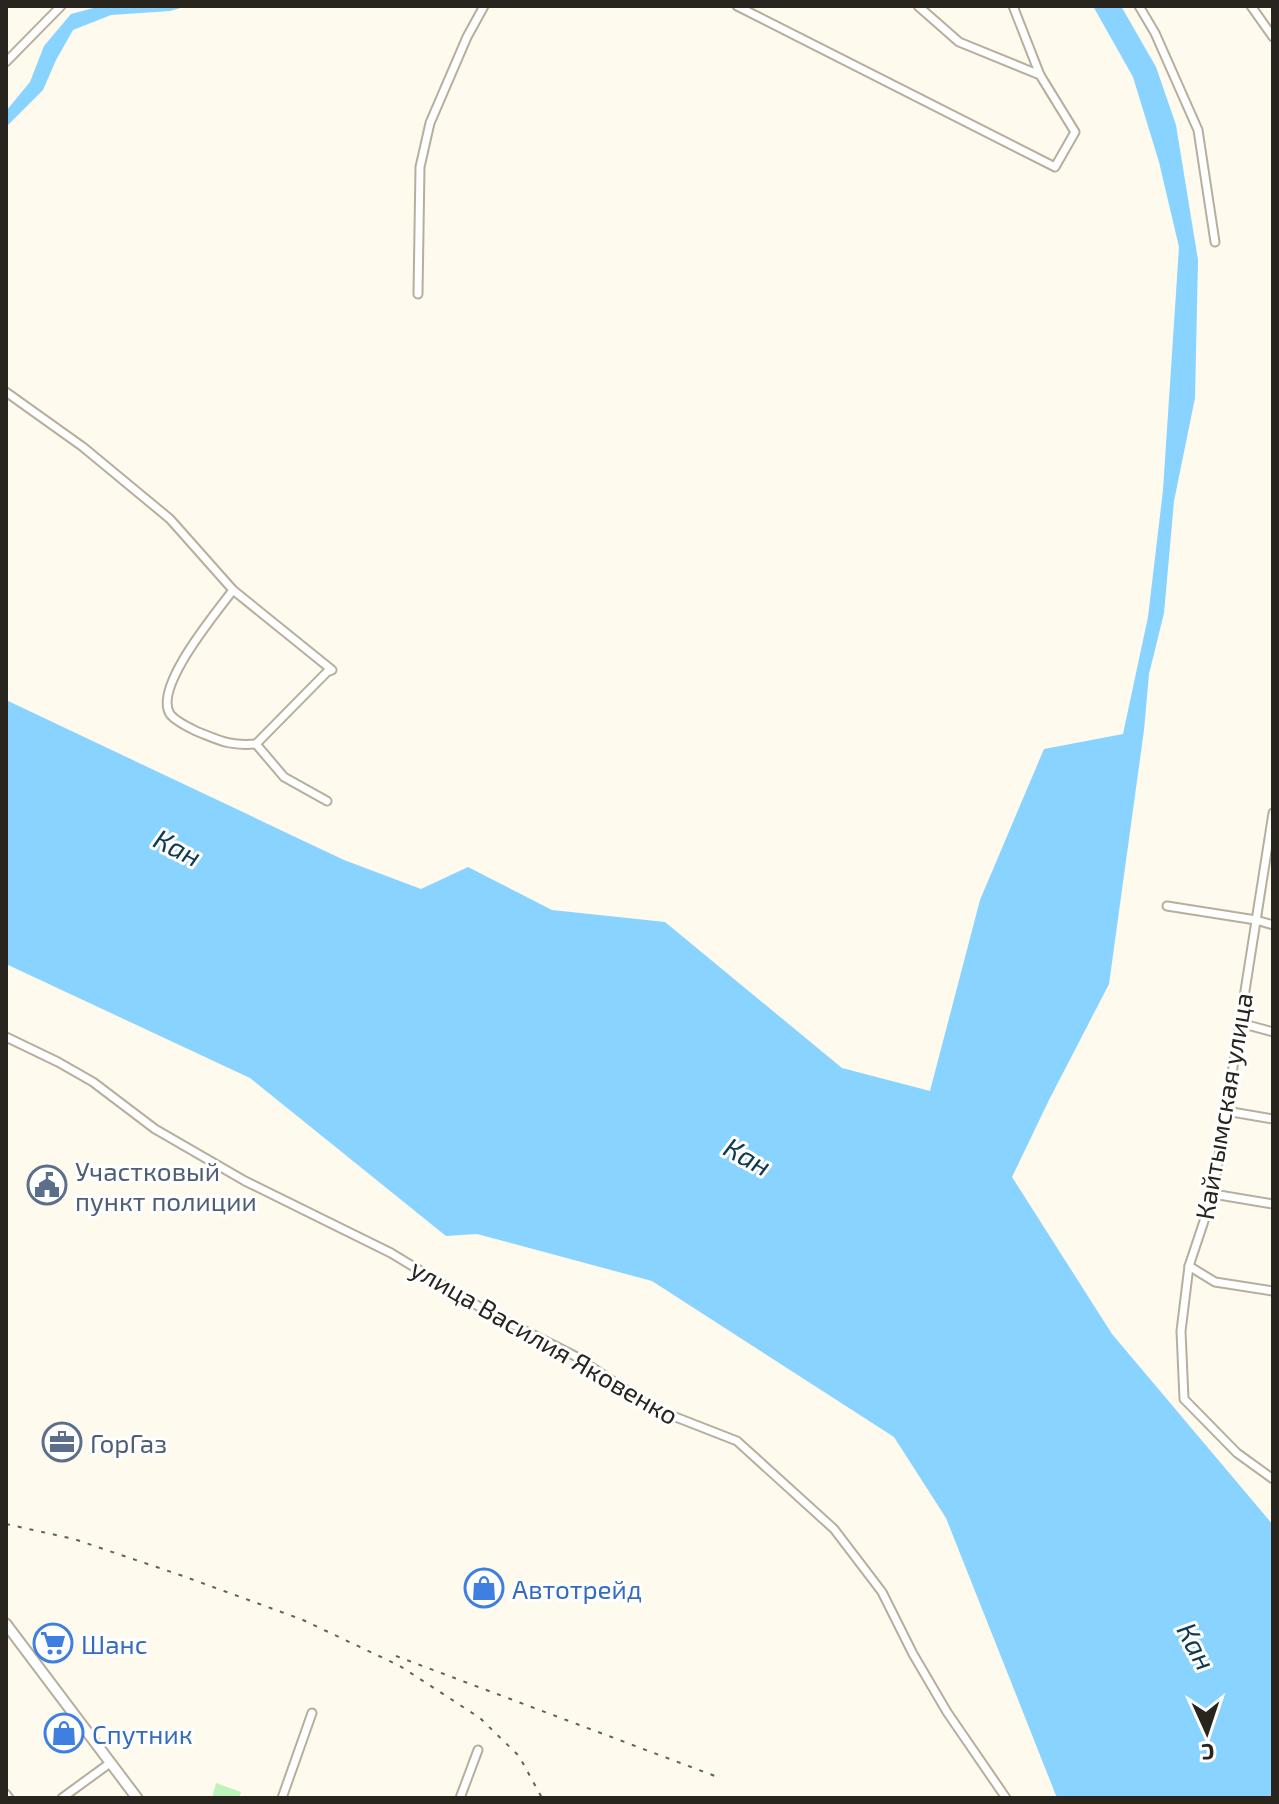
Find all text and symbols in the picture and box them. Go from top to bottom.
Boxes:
water label: Кан [149,821,207,873]
street label: Кайтымская улица [1188,990,1259,1222]
water label: Кан [718,1129,778,1183]
place label: Участковый пункт полиции [75,1155,257,1217]
public building icon: Участковый пункт полиции [26,1164,68,1206]
street label: улица Василия Яковенко [405,1252,684,1431]
office icon: ГорГаз [41,1421,83,1463]
place label: ГорГаз [90,1427,167,1458]
shop icon: Автотрейд [463,1567,505,1609]
place label: Автотрейд [512,1573,642,1604]
water label: Кан [1171,1616,1223,1676]
supermarket icon: Шанс [32,1622,74,1664]
place label: Шанс [81,1628,147,1659]
north arrow [1167,1692,1247,1772]
shop icon: Спутник [43,1712,85,1754]
place label: Спутник [92,1718,193,1750]
text: С [1201,1740,1215,1766]

